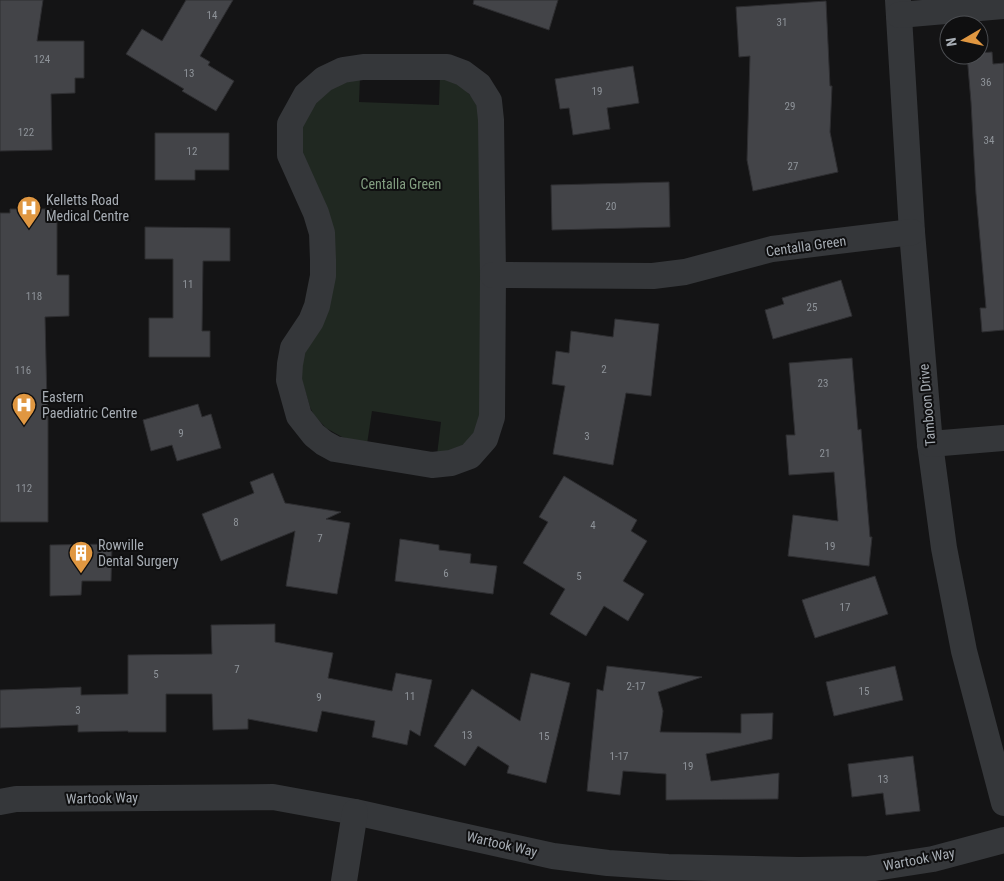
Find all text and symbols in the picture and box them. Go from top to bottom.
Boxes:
house number: 14 [207,9,218,22]
north arrow [939,15,989,65]
house number: 31 [777,16,787,29]
text: N [943,37,960,48]
house number: 124 [34,53,51,66]
house number: 13 [184,67,194,80]
house number: 36 [981,76,991,89]
house number: 19 [592,85,602,98]
house number: 29 [785,100,795,113]
house number: 122 [18,126,34,139]
house number: 34 [984,134,995,147]
house number: 12 [187,145,197,158]
house number: 27 [788,160,798,173]
park label: Centalla Green [361,176,441,192]
place label: Kelletts Road Medical Centre [46,192,129,224]
hospital icon: Kelletts Road Medical Centre [16,195,42,229]
house number: 20 [606,200,616,213]
street label: Centalla Green [765,232,847,260]
house number: 11 [183,278,193,291]
house number: 118 [26,290,42,303]
house number: 25 [807,301,817,314]
house number: 2 [601,363,607,376]
street label: Tamboon Drive [915,363,939,447]
house number: 116 [15,364,31,377]
house number: 23 [818,377,828,390]
place label: Eastern Paediatric Centre [42,389,138,421]
hospital icon: Eastern Paediatric Centre [11,392,37,426]
house number: 9 [178,427,184,440]
house number: 3 [584,430,590,443]
house number: 21 [820,447,830,460]
house number: 112 [16,482,32,495]
house number: 8 [233,516,239,529]
house number: 4 [590,519,596,532]
house number: 7 [317,532,323,545]
place label: Rowville Dental Surgery [98,537,179,569]
building icon: Rowville Dental Surgery [68,540,94,574]
house number: 19 [825,540,835,553]
house number: 6 [443,567,449,580]
house number: 5 [576,570,582,583]
house number: 17 [840,601,850,614]
house number: 7 [234,663,240,676]
house number: 5 [153,668,159,681]
house number: 2-17 [626,680,646,693]
house number: 15 [859,685,869,698]
house number: 11 [405,690,415,703]
house number: 9 [316,691,322,704]
house number: 3 [75,704,81,717]
house number: 13 [462,729,472,742]
house number: 15 [539,730,549,743]
house number: 1-17 [609,750,629,763]
house number: 19 [683,760,693,773]
house number: 13 [878,773,888,786]
street label: Wartook Way [66,789,138,807]
street label: Wartook Way [465,828,539,860]
street label: Wartook Way [882,844,956,874]

